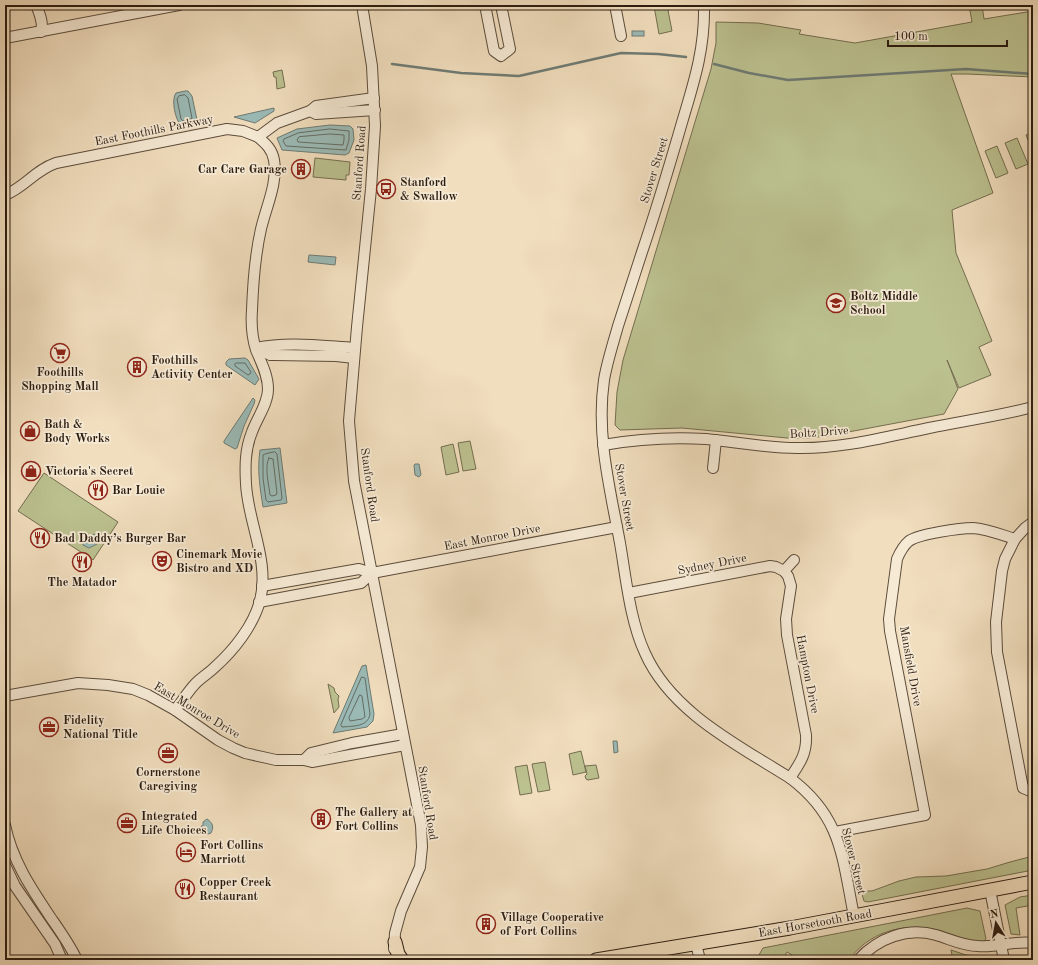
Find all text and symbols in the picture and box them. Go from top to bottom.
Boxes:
scale bar [888,22,1007,48]
text: 100 m [894,31,928,43]
street label: East Foothills Parkway [94,113,215,148]
street label: Stanford Road [351,125,369,201]
street label: Stover Street [639,136,671,205]
building icon: Car Care Garage [290,158,312,180]
place label: Car Care Garage [198,164,287,176]
place label: Stanford & Swallow [400,177,458,203]
bus stop icon: Stanford & Swallow [375,178,397,200]
place label: Boltz Middle School [850,291,918,317]
school or university icon: Boltz Middle School [825,292,847,314]
supermarket icon: Foothills Shopping Mall [49,342,71,364]
place label: Foothills Activity Center [151,355,233,381]
building icon: Foothills Activity Center [126,356,148,378]
place label: Foothills Shopping Mall [21,367,99,393]
place label: Bath & Body Works [44,419,110,445]
shop icon: Bath & Body Works [19,420,41,442]
street label: Boltz Drive [789,425,849,441]
street label: Stanford Road [358,447,380,523]
shop icon: Victoria's Secret [20,460,42,482]
street label: Stover Street [612,462,636,532]
place label: Victoria's Secret [45,466,134,478]
restaurant icon: Bar Louie [87,479,109,501]
place label: Bar Louie [112,485,165,497]
street label: East Monroe Drive [443,523,542,553]
restaurant icon: Bad Daddy’s Burger Bar [29,527,51,549]
place label: Bad Daddy’s Burger Bar [54,533,186,545]
place label: Cinemark Movie Bistro and XD [176,549,263,575]
theatre icon: Cinemark Movie Bistro and XD [151,550,173,572]
restaurant icon: The Matador [71,551,93,573]
street label: Sydney Drive [677,552,748,578]
place label: The Matador [47,577,117,589]
street label: Mansfield Drive [897,625,923,708]
street label: Hampton Drive [794,634,821,715]
street label: East Monroe Drive [151,680,242,741]
place label: Fidelity National Title [63,715,138,741]
office icon: Fidelity National Title [38,716,60,738]
office icon: Cornerstone Caregiving [157,742,179,764]
street label: Stanford Road [415,765,439,841]
place label: Cornerstone Caregiving [136,767,201,793]
place label: The Gallery at Fort Collins [335,807,413,833]
building icon: The Gallery at Fort Collins [310,808,332,830]
place label: Integrated Life Choices [141,811,207,837]
office icon: Integrated Life Choices [116,812,138,834]
street label: Stover Street [839,827,867,896]
place label: Fort Collins Marriott [200,840,263,866]
hotel icon: Fort Collins Marriott [175,841,197,863]
place label: Copper Creek Restaurant [199,877,272,903]
restaurant icon: Copper Creek Restaurant [174,878,196,900]
north arrow [976,903,1016,943]
street label: East Horsetooth Road [758,908,873,940]
text: N [989,908,1000,921]
place label: Village Cooperative of Fort Collins [500,912,604,938]
building icon: Village Cooperative of Fort Collins [475,913,497,935]

